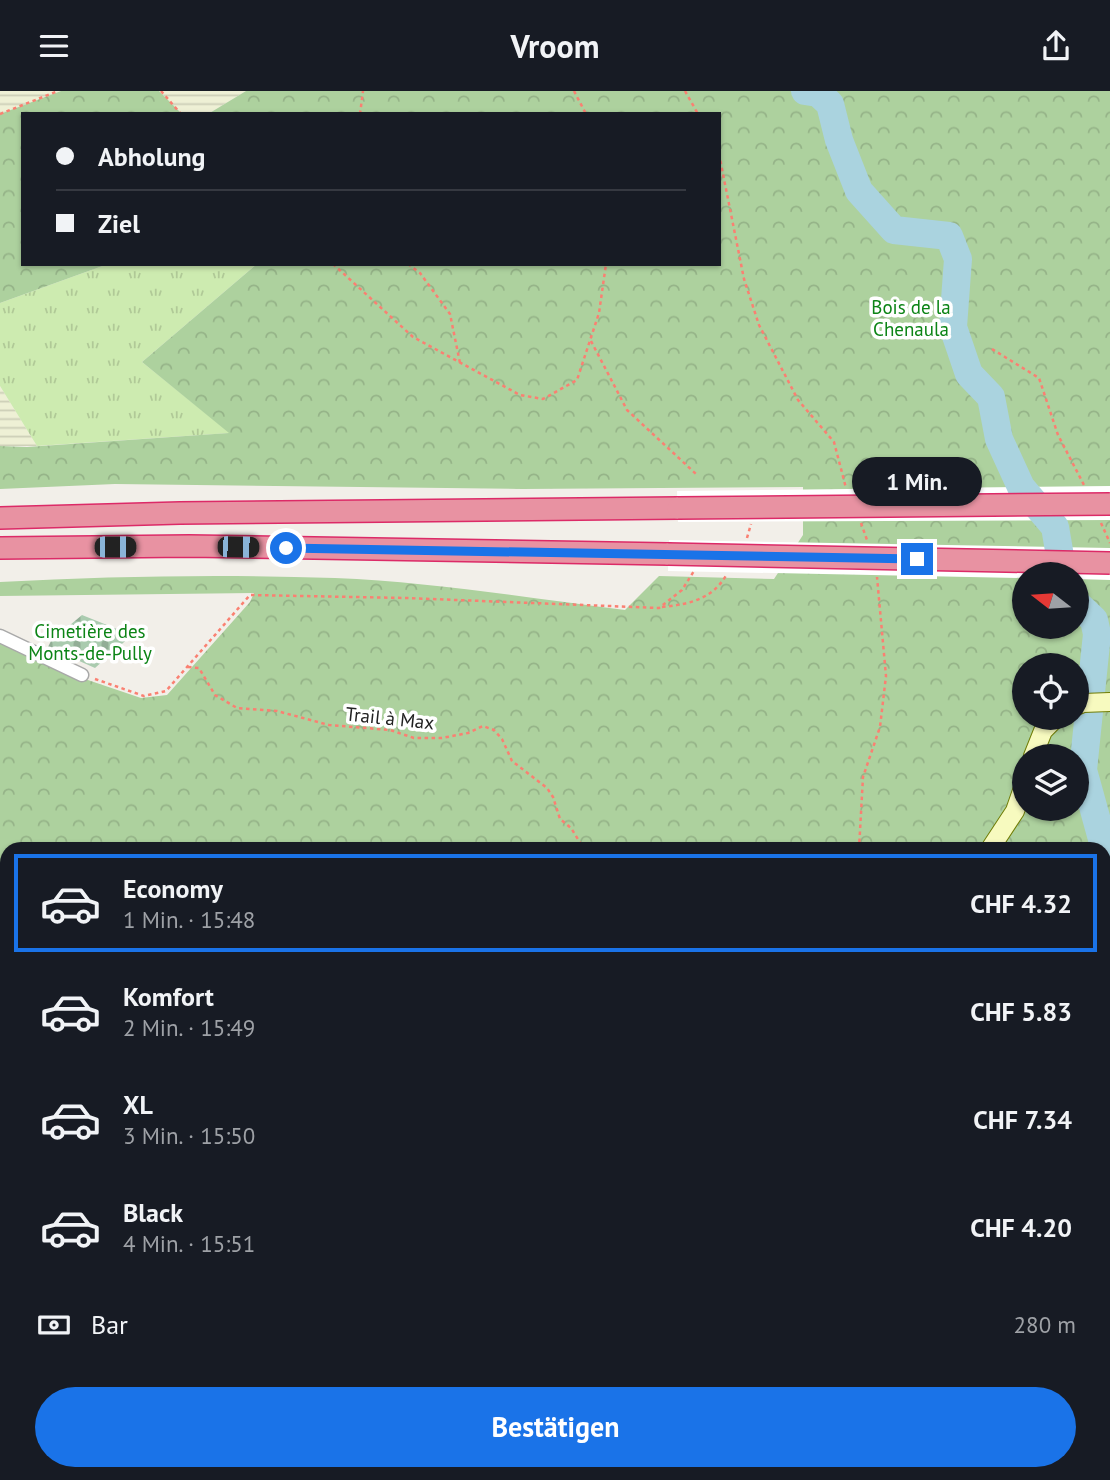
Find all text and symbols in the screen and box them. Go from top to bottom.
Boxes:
text: Vroom [511,25,599,67]
icon: menu [35,27,73,65]
icon: share [1037,27,1075,65]
text: Abholung [98,140,206,173]
text: Ziel [98,207,140,240]
park label: Bois de la Chenaula [871,295,951,341]
callout: 1 Min. [852,457,982,507]
text: 1 Min. [886,467,948,496]
route start [270,532,302,564]
car [217,536,260,558]
car [95,537,137,558]
route end [901,543,933,575]
north arrow [1012,562,1088,639]
map controls [1012,562,1089,821]
park label: Cimetière des Monts-de-Pully [28,619,152,665]
button: locate [1012,653,1089,730]
street label: Trail à Max [345,701,436,735]
button: layers [1012,744,1089,821]
icon: car [39,872,102,935]
text: Economy [123,872,223,905]
text: CHF 4.32 [970,887,1072,920]
text: 1 Min. · 15:48 [123,905,255,934]
icon: car [39,980,102,1043]
text: Komfort [123,980,214,1013]
text: CHF 5.83 [970,995,1072,1028]
text: 2 Min. · 15:49 [123,1013,255,1042]
icon: car [39,1088,102,1151]
text: XL [123,1088,153,1121]
text: CHF 7.34 [973,1103,1072,1136]
text: 3 Min. · 15:50 [123,1121,255,1150]
icon: car [39,1196,102,1259]
text: Black [123,1196,183,1229]
text: CHF 4.20 [970,1211,1072,1244]
text: 4 Min. · 15:51 [123,1229,255,1258]
icon: cash [35,1306,73,1344]
text: Bar [91,1308,128,1341]
text: 280 m [1014,1310,1076,1339]
button: Bestätigen [35,1387,1076,1467]

